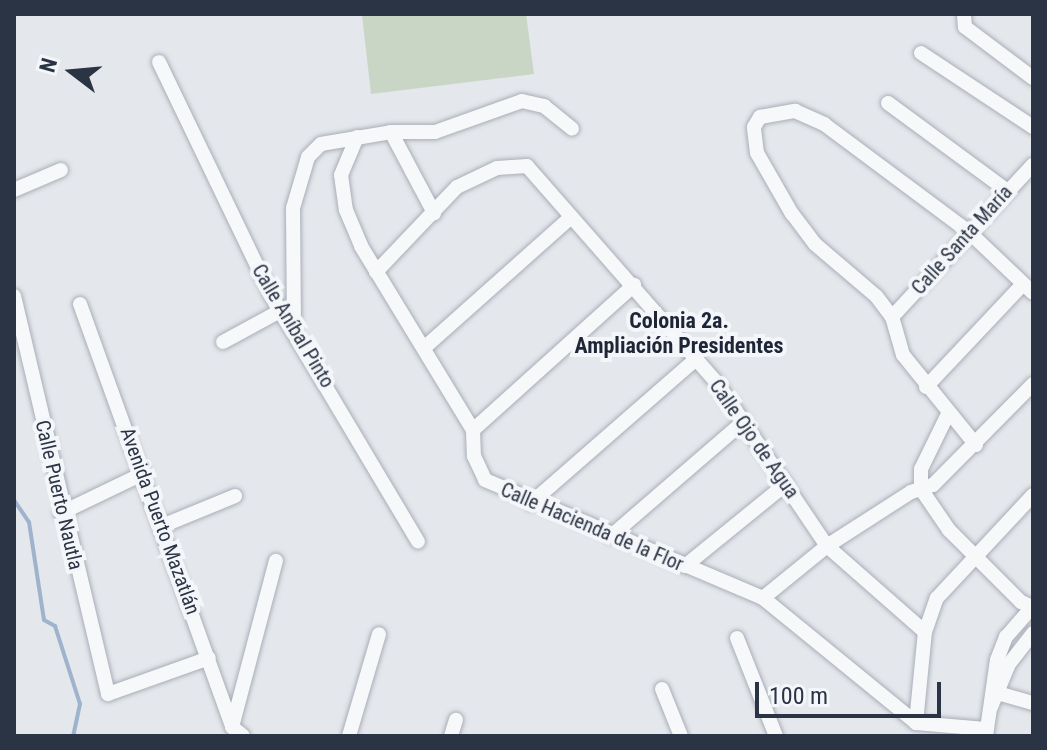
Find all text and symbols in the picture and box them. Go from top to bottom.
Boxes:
north arrow [32,32,112,112]
text: N [35,55,62,75]
street label: Calle Santa María [907,180,1017,300]
street label: Calle Aníbal Pinto [247,260,339,392]
district label: Colonia 2a. Ampliación Presidentes [575,307,783,358]
street label: Calle Ojo de Agua [704,375,804,503]
street label: Calle Puerto Nautla [30,418,88,572]
street label: Avenida Puerto Mazatlán [115,424,205,618]
street label: Calle Hacienda de la Flor [497,478,687,576]
scale bar [759,666,945,716]
text: 100 m [769,682,828,710]

